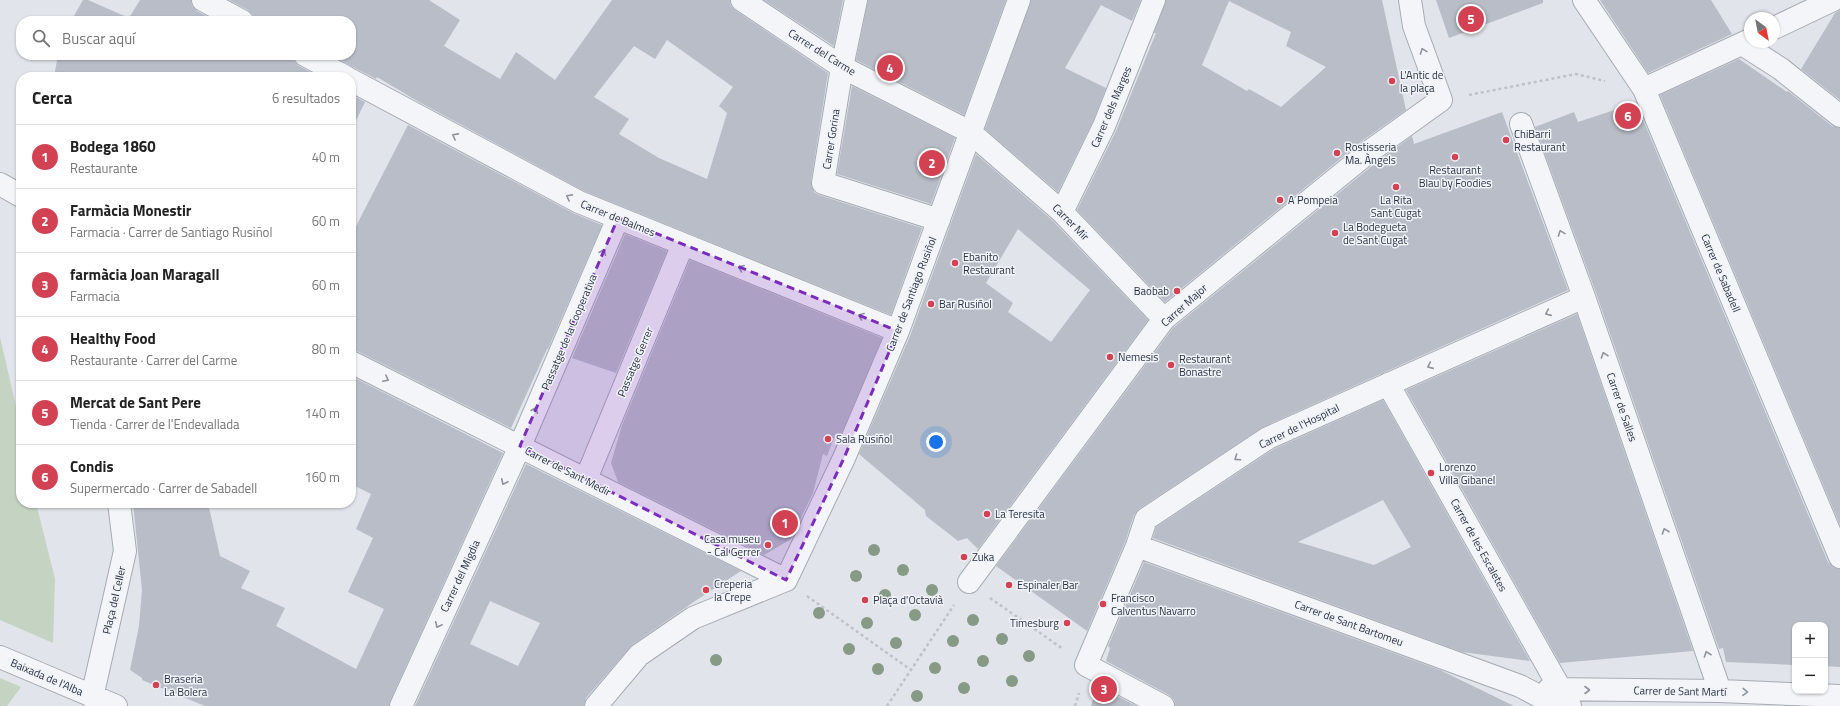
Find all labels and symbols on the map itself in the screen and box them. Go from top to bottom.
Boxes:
pin: 5 [1458,4,1484,34]
north arrow [1744,12,1780,48]
street label: Carrer del Carme [785,25,859,79]
one-way arrow [1419,47,1427,54]
pin: 4 [877,53,903,83]
street label: Carrer dels Marges [1087,64,1135,150]
place label: L'Antic de la plaça [1400,67,1444,96]
marker: L'Antic de la plaça [1387,76,1397,86]
pin: 6 [1615,101,1641,131]
street label: Carrer Gorina [818,107,844,170]
place label: ChiBarri Restaurant [1514,126,1566,155]
one-way arrow [452,133,459,140]
marker: ChiBarri Restaurant [1501,135,1511,145]
place label: Rostisseria Ma. Àngels [1345,139,1397,168]
pin: 2 [919,148,945,178]
marker: Rostisseria Ma. Àngels [1332,148,1342,158]
marker: Restaurant Blau by Foodies [1450,152,1460,162]
place label: Restaurant Blau by Foodies [1419,162,1491,191]
marker: La Rita Sant Cugat [1391,182,1401,192]
place label: A Pompeia [1288,192,1338,208]
place label: La Rita Sant Cugat [1371,192,1421,221]
one-way arrow [566,195,574,202]
marker: A Pompeia [1275,195,1285,205]
street label: Carrer de Balmes [578,196,658,240]
street label: Carrer Mir [1049,200,1093,244]
place label: La Bodegueta de Sant Cugat [1343,219,1407,248]
marker: La Bodegueta de Sant Cugat [1330,228,1340,238]
one-way arrow [1557,229,1565,236]
street label: Carrer de Sabadell [1697,231,1745,315]
street label: Carrer de Santiago Rusiñol [882,234,940,354]
one-way arrow [599,249,607,256]
place label: Ebanito Restaurant [963,249,1015,278]
marker: Ebanito Restaurant [950,258,960,268]
one-way arrow [737,264,744,272]
street label: Passatge de la Cooperativa [537,271,601,392]
street label: Carrer Major [1157,280,1211,330]
place label: Baobab [1134,283,1169,299]
marker: Baobab [1172,286,1182,296]
place label: Bar Rusiñol [939,296,992,312]
marker: Bar Rusiñol [926,299,936,309]
one-way arrow [1545,308,1553,316]
one-way arrow [858,313,866,321]
street label: Passatge Gerrer [613,324,657,399]
place label: Nemesis [1118,349,1158,365]
place label: Restaurant Bonastre [1179,351,1231,380]
marker: Nemesis [1105,352,1115,362]
one-way arrow [1600,352,1609,359]
marker: Restaurant Bonastre [1166,360,1176,370]
one-way arrow [1426,361,1434,369]
street label: Carrer de Salles [1603,370,1641,444]
one-way arrow [382,374,389,382]
street label: Carrer de l'Hospital [1256,400,1342,452]
one-way arrow [531,407,539,414]
place label: Sala Rusiñol [836,431,892,447]
your location [926,432,946,452]
marker: Sala Rusiñol [823,434,833,444]
street label: Carrer de Sant Medir [522,442,614,500]
one-way arrow [1234,453,1241,461]
place label: Lorenzo Villa Gibanel [1439,459,1495,488]
marker: Lorenzo Villa Gibanel [1426,468,1436,478]
one-way arrow [501,477,509,485]
street label: Carrer de les Escaletes [1447,496,1511,594]
place label: La Teresita [995,506,1045,522]
pin: 1 [772,508,798,538]
marker: La Teresita [982,509,992,519]
one-way arrow [1661,528,1670,535]
place label: Casa museu - Cal Gerrer [704,531,760,560]
street label: Carrer del Migdia [436,537,484,615]
marker: Casa museu - Cal Gerrer [763,540,773,550]
place label: Zuka [972,549,995,565]
marker: Zuka [959,552,969,562]
street label: Plaça del Celler [98,564,130,636]
place label: Creperia la Crepe [714,576,753,605]
place label: Espinaler Bar [1017,577,1078,593]
marker: Espinaler Bar [1004,580,1014,590]
marker: Creperia la Crepe [701,585,711,595]
place label: Francisco Calventus Navarro [1111,590,1196,619]
place label: Plaça d'Octavià [873,592,943,608]
marker: Plaça d'Octavià [860,595,870,605]
street label: Carrer de Sant Bartomeu [1292,596,1406,650]
marker: Francisco Calventus Navarro [1098,599,1108,609]
place label: Timesburg [1010,615,1059,631]
marker: Timesburg [1062,618,1072,628]
one-way arrow [435,621,443,629]
one-way arrow [1704,651,1712,658]
street label: Baixada de l'Alba [8,655,86,700]
place label: Braseria La Bolera [164,671,208,700]
pin: 3 [1091,674,1117,704]
marker: Braseria La Bolera [151,680,161,690]
street label: Carrer de Sant Martí [1633,682,1728,700]
one-way arrow [1584,686,1590,694]
one-way arrow [1742,688,1748,696]

